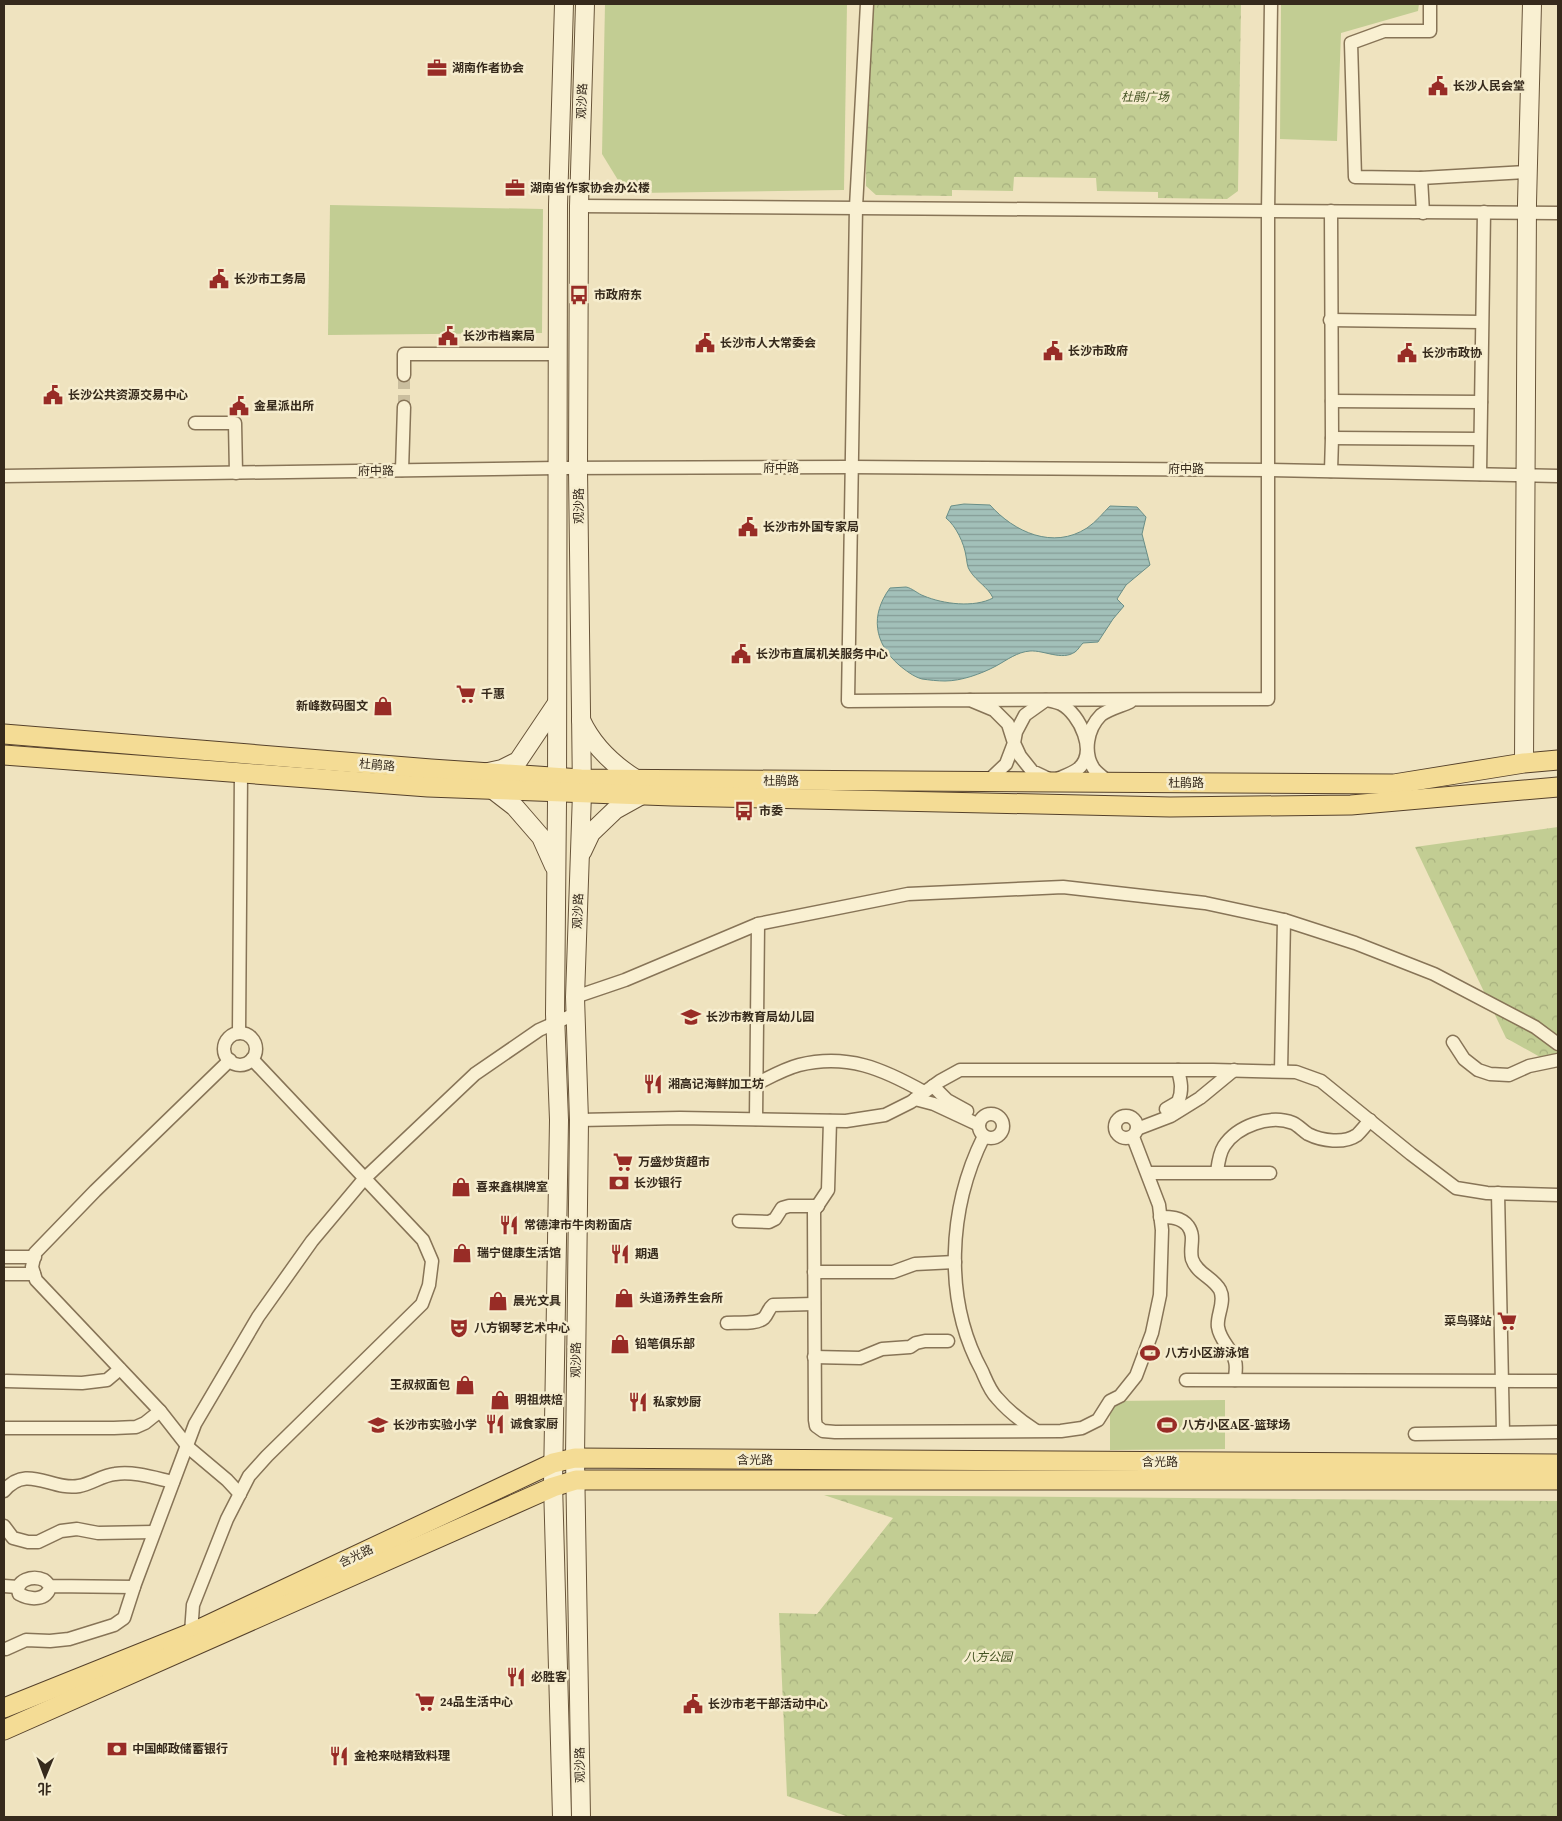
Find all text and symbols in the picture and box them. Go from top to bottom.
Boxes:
office icon: 湖南作者协会 [426,57,448,79]
place label: 湖南作者协会 [452,60,524,76]
public building icon: 长沙人民会堂 [1427,75,1449,97]
place label: 长沙人民会堂 [1453,78,1525,94]
street label: 观沙路 [573,83,591,119]
park label: 杜鹃广场 [1121,89,1170,105]
office icon: 湖南省作家协会办公楼 [504,177,526,199]
place label: 湖南省作家协会办公楼 [530,180,650,196]
public building icon: 长沙市工务局 [208,268,230,290]
place label: 长沙市工务局 [234,271,306,287]
bus stop icon: 市政府东 [568,284,590,306]
place label: 市政府东 [594,287,642,303]
public building icon: 长沙市档案局 [437,325,459,347]
place label: 长沙市档案局 [463,328,535,344]
public building icon: 长沙市人大常委会 [694,332,716,354]
place label: 长沙市人大常委会 [720,335,816,351]
public building icon: 长沙市政府 [1042,340,1064,362]
public building icon: 长沙市政协 [1396,342,1418,364]
place label: 长沙市政府 [1068,343,1128,359]
place label: 长沙市政协 [1422,345,1483,361]
public building icon: 长沙公共资源交易中心 [42,384,64,406]
place label: 长沙公共资源交易中心 [68,387,188,403]
public building icon: 金星派出所 [228,395,250,417]
place label: 金星派出所 [254,398,314,414]
street label: 府中路 [763,460,799,476]
street label: 府中路 [1168,461,1204,477]
street label: 府中路 [358,463,394,479]
street label: 观沙路 [571,488,587,524]
public building icon: 长沙市外国专家局 [737,516,759,538]
place label: 长沙市外国专家局 [763,519,859,535]
public building icon: 长沙市直属机关服务中心 [730,643,752,665]
place label: 长沙市直属机关服务中心 [756,646,888,662]
supermarket icon: 千惠 [455,683,477,705]
place label: 千惠 [481,686,505,702]
shop icon: 新峰数码图文 [372,695,394,717]
place label: 新峰数码图文 [296,698,368,714]
street label: 杜鹃路 [358,755,396,775]
street label: 杜鹃路 [763,773,799,789]
street label: 杜鹃路 [1168,775,1204,791]
bus stop icon: 市委 [733,800,755,822]
place label: 市委 [759,803,783,819]
street label: 观沙路 [569,893,587,929]
school or university icon: 长沙市教育局幼儿园 [680,1006,702,1028]
place label: 长沙市教育局幼儿园 [706,1009,814,1025]
restaurant icon: 湘高记海鲜加工坊 [642,1073,664,1095]
place label: 湘高记海鲜加工坊 [668,1076,764,1092]
supermarket icon: 万盛炒货超市 [612,1151,634,1173]
place label: 万盛炒货超市 [638,1154,710,1170]
bank icon: 长沙银行 [608,1172,630,1194]
place label: 长沙银行 [634,1175,682,1191]
shop icon: 喜来鑫棋牌室 [450,1176,472,1198]
place label: 喜来鑫棋牌室 [476,1179,548,1195]
restaurant icon: 常德津市牛肉粉面店 [498,1214,520,1236]
place label: 常德津市牛肉粉面店 [524,1217,632,1233]
shop icon: 瑞宁健康生活馆 [451,1242,473,1264]
restaurant icon: 期遇 [609,1243,631,1265]
place label: 瑞宁健康生活馆 [477,1245,561,1261]
place label: 期遇 [635,1246,659,1262]
shop icon: 头道汤养生会所 [613,1287,635,1309]
shop icon: 晨光文具 [487,1290,509,1312]
place label: 头道汤养生会所 [639,1290,723,1306]
place label: 晨光文具 [513,1293,561,1309]
supermarket icon: 菜鸟驿站 [1496,1310,1518,1332]
place label: 菜鸟驿站 [1444,1313,1492,1329]
theatre icon: 八方钢琴艺术中心 [448,1317,470,1339]
place label: 八方钢琴艺术中心 [474,1320,570,1336]
shop icon: 铅笔俱乐部 [609,1333,631,1355]
place label: 铅笔俱乐部 [635,1336,695,1352]
street label: 观沙路 [568,1342,584,1378]
sports icon: 八方小区游泳馆 [1139,1342,1161,1364]
place label: 八方小区游泳馆 [1165,1345,1249,1361]
shop icon: 王叔叔面包 [454,1374,476,1396]
place label: 王叔叔面包 [390,1377,450,1393]
shop icon: 明祖烘焙 [489,1389,511,1411]
restaurant icon: 私家妙厨 [627,1391,649,1413]
place label: 明祖烘焙 [515,1392,563,1408]
place label: 私家妙厨 [653,1394,701,1410]
restaurant icon: 诚食家厨 [484,1413,506,1435]
school or university icon: 长沙市实验小学 [367,1414,389,1436]
sports icon: 八方小区A区-篮球场 [1156,1414,1178,1436]
place label: 诚食家厨 [510,1416,558,1432]
place label: 长沙市实验小学 [393,1417,477,1433]
place label: 八方小区A区-篮球场 [1182,1417,1290,1433]
street label: 含光路 [737,1452,773,1468]
street label: 含光路 [1142,1454,1178,1470]
street label: 含光路 [336,1541,376,1571]
park label: 八方公园 [964,1649,1014,1665]
restaurant icon: 必胜客 [505,1666,527,1688]
place label: 必胜客 [531,1669,567,1685]
supermarket icon: 24品生活中心 [414,1691,436,1713]
public building icon: 长沙市老干部活动中心 [682,1693,704,1715]
place label: 24品生活中心 [440,1694,513,1710]
place label: 长沙市老干部活动中心 [708,1696,828,1712]
bank icon: 中国邮政储蓄银行 [106,1738,128,1760]
place label: 中国邮政储蓄银行 [132,1741,228,1757]
restaurant icon: 金枪来哒精致料理 [328,1745,350,1767]
street label: 观沙路 [572,1747,588,1783]
place label: 金枪来哒精致料理 [354,1748,450,1764]
north arrow [20,1751,70,1801]
text: 北 [38,1779,52,1799]

